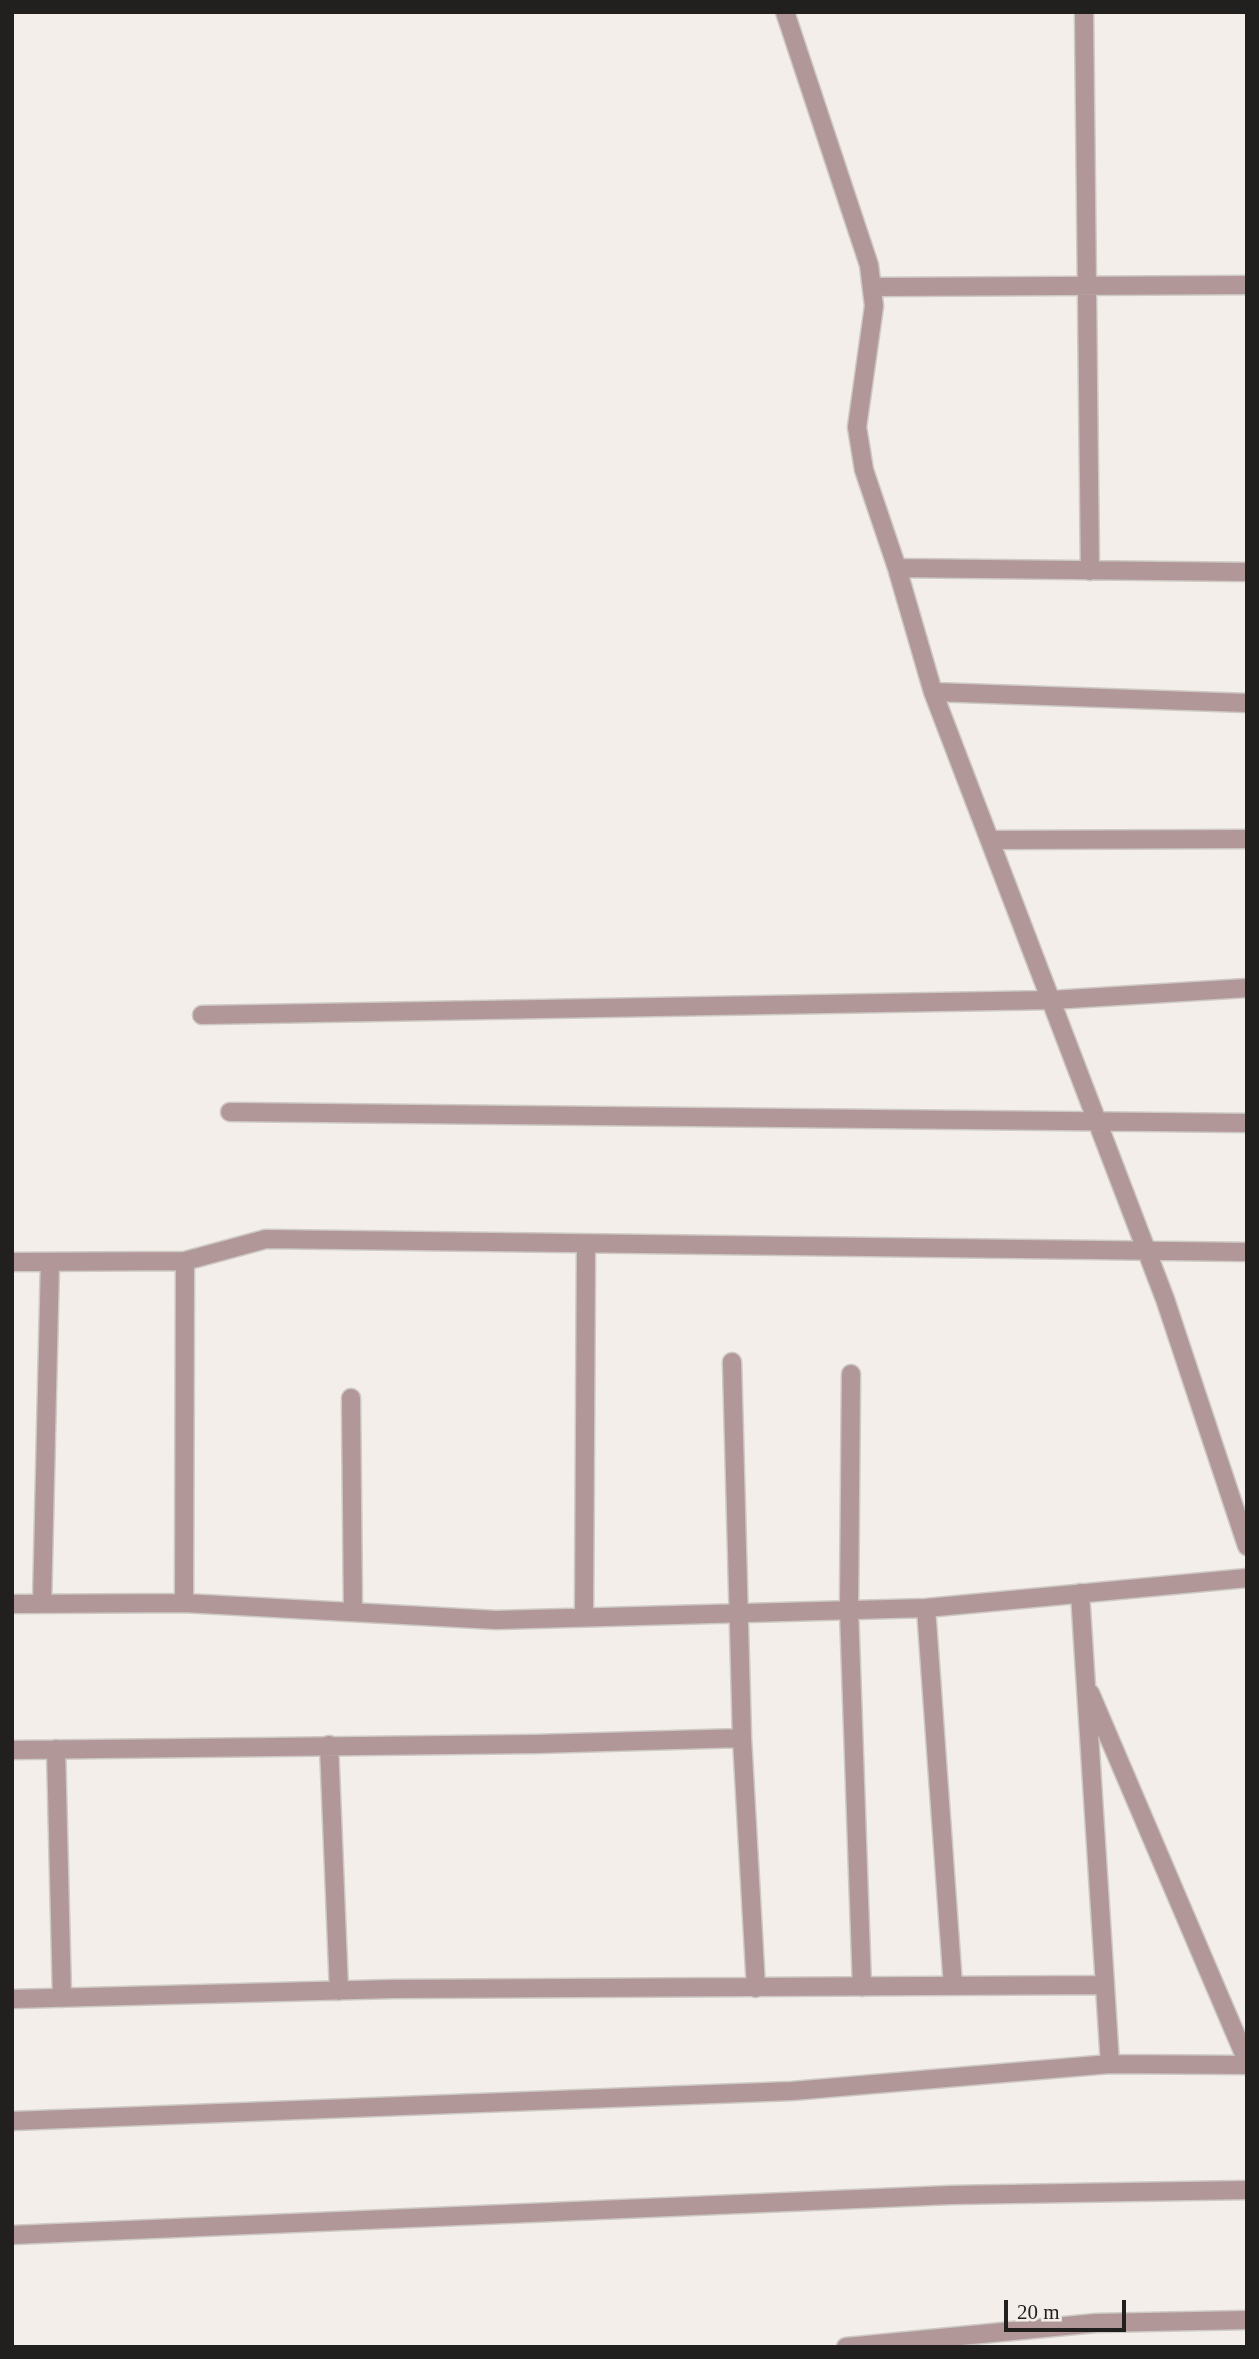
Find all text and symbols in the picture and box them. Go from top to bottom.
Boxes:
scale bar [1007,2286,1130,2330]
text: 20 m [1017,2300,1060,2324]

